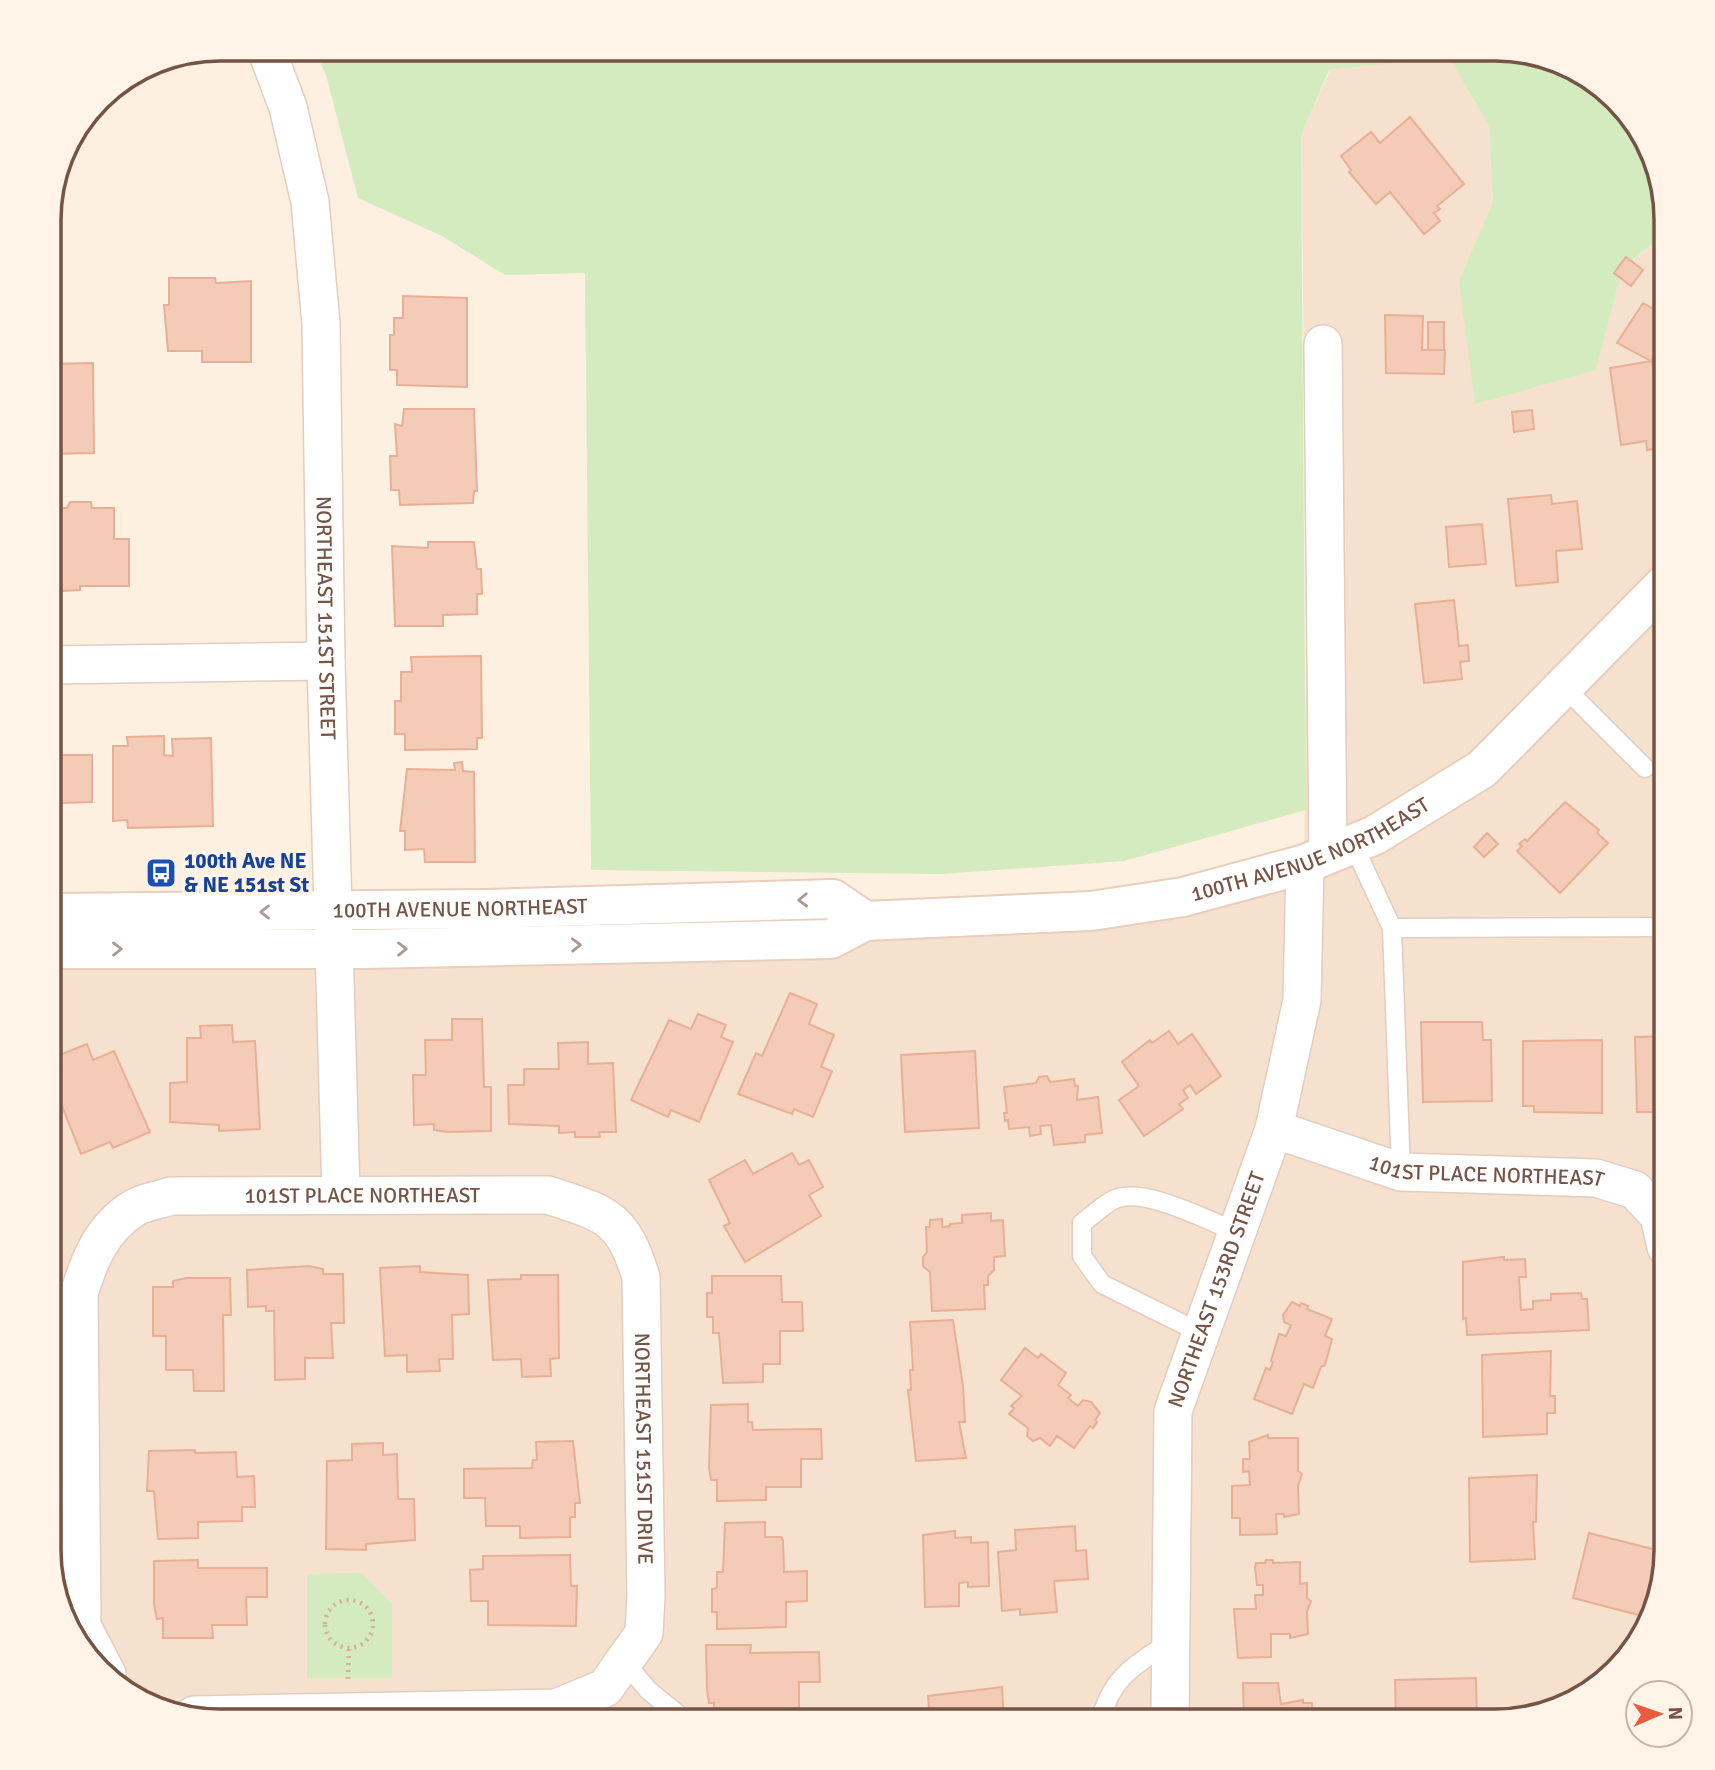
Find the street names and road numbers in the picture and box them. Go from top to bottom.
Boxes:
street label: NORTHEAST 151ST STREET [311,496,341,741]
street label: 100TH AVENUE NORTHEAST [1188,791,1435,907]
street label: 100TH AVENUE NORTHEAST [332,893,588,923]
street label: 101ST PLACE NORTHEAST [1366,1149,1608,1193]
street label: NORTHEAST 153RD STREET [1162,1167,1271,1411]
street label: 101ST PLACE NORTHEAST [244,1182,481,1209]
street label: NORTHEAST 151ST DRIVE [629,1332,659,1565]

